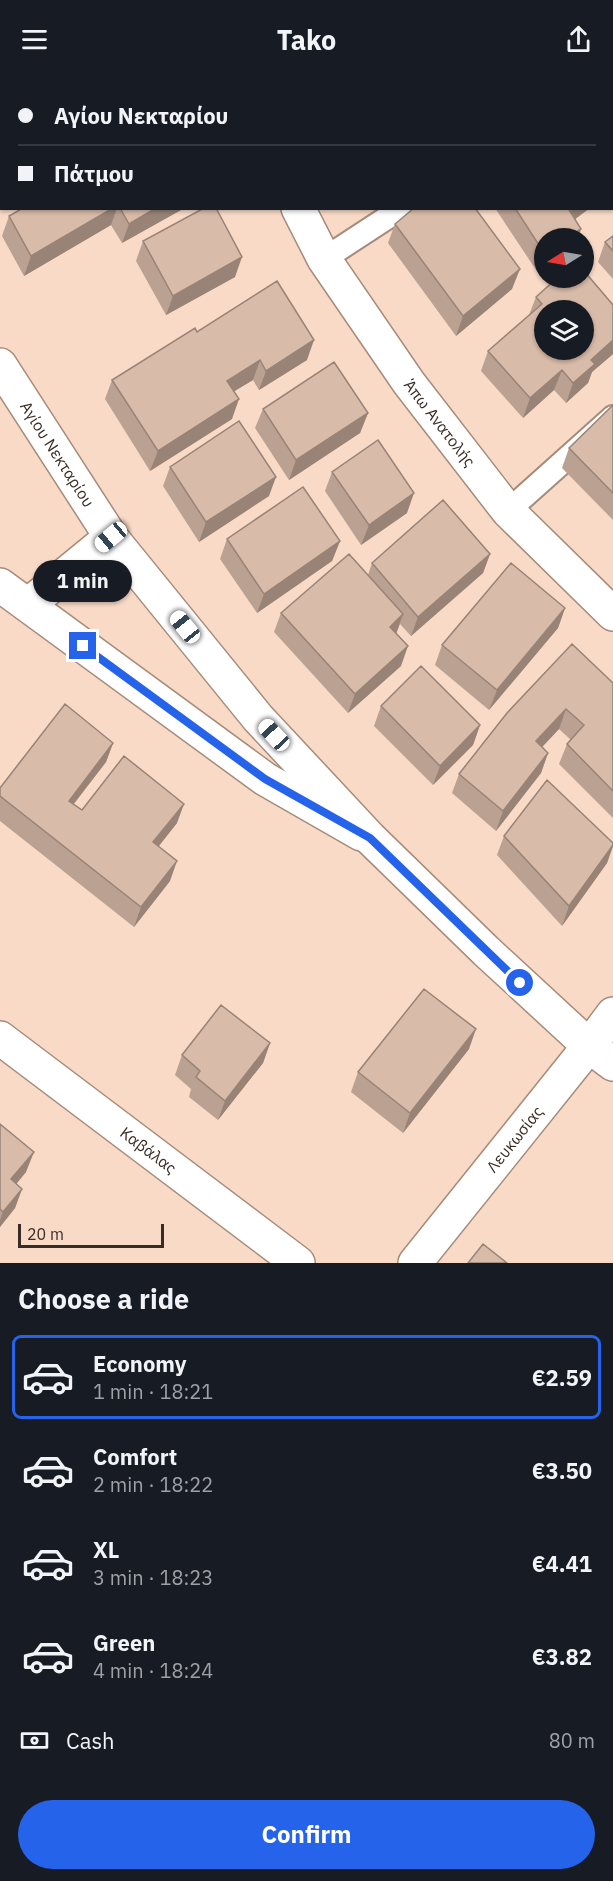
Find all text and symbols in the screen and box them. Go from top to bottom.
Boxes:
text: Tako [277,22,336,57]
icon: menu [18,23,51,56]
icon: share [562,23,595,56]
text: Αγίου Νεκταρίου [54,101,228,130]
text: Πάτμου [54,159,134,188]
north arrow [534,228,594,288]
map controls [534,228,594,360]
button: layers [534,300,594,360]
street label: Άπω Ανατολής [400,375,480,471]
street label: Αγίου Νεκταρίου [16,397,99,511]
car [91,519,131,555]
callout: 1 min [34,559,132,601]
text: 1 min [56,567,109,594]
car [167,607,203,647]
route end [69,632,96,659]
car [255,716,293,754]
route start [506,969,533,996]
street label: Λευκωσίας [482,1101,547,1176]
street label: Καβάλας [116,1122,181,1178]
scale bar [18,1221,164,1248]
text: 20 m [27,1224,64,1244]
text: Choose a ride [18,1281,189,1316]
text: Economy [93,1349,187,1378]
icon: car [21,1350,75,1404]
text: €2.59 [532,1363,592,1392]
text: 1 min · 18:21 [93,1378,213,1405]
text: Comfort [93,1442,177,1471]
icon: car [21,1443,75,1497]
text: €3.50 [532,1456,592,1485]
text: 2 min · 18:22 [93,1471,213,1498]
text: XL [93,1535,119,1564]
icon: car [21,1536,75,1590]
text: €4.41 [532,1549,592,1578]
text: 3 min · 18:23 [93,1564,213,1591]
text: Green [93,1628,155,1657]
icon: car [21,1629,75,1683]
text: €3.82 [532,1642,592,1671]
text: 4 min · 18:24 [93,1657,213,1684]
icon: cash [18,1724,51,1757]
text: Cash [66,1726,115,1755]
text: 80 m [549,1727,595,1754]
button: Confirm [18,1800,595,1869]

